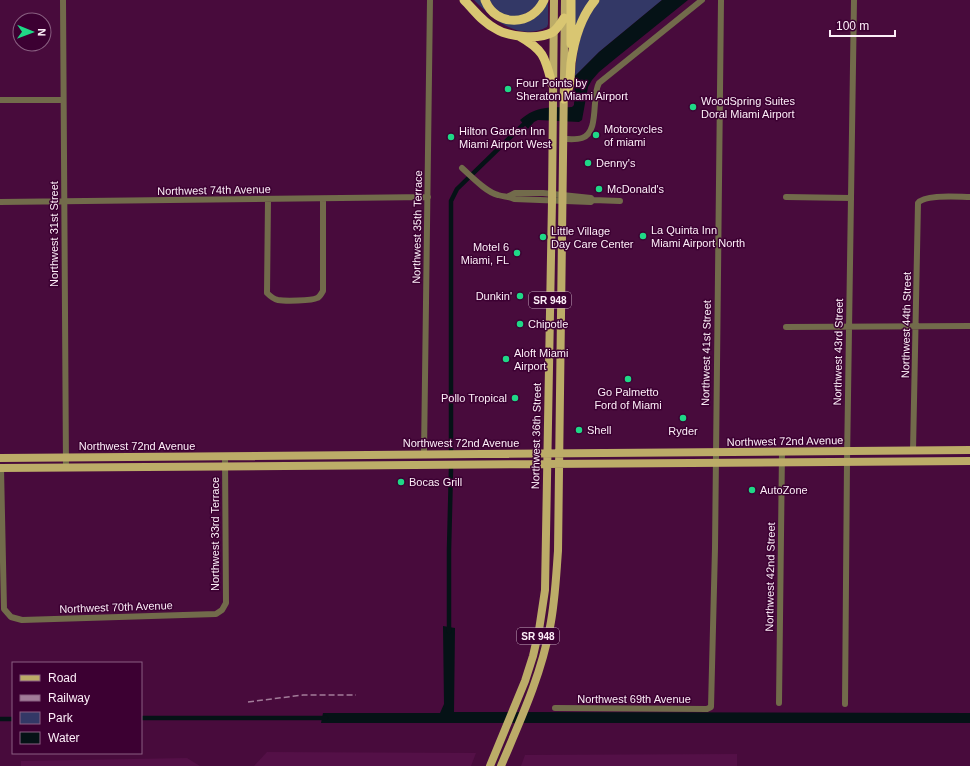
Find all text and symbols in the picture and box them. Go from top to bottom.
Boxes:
north arrow [12,12,52,52]
scale bar [830,12,895,38]
text: 100 m [836,19,869,33]
text: N [36,28,48,36]
place label: Four Points by Sheraton Miami Airport [516,77,628,102]
marker: Four Points by Sheraton Miami Airport [503,84,513,94]
place label: WoodSpring Suites Doral Miami Airport [701,95,795,120]
marker: WoodSpring Suites Doral Miami Airport [688,102,698,112]
place label: Motorcycles of miami [604,123,663,148]
place label: Hilton Garden Inn Miami Airport West [459,125,551,150]
marker: Motorcycles of miami [591,130,601,140]
marker: Hilton Garden Inn Miami Airport West [446,132,456,142]
place label: Denny's [596,157,636,169]
marker: Denny's [583,158,593,168]
street label: Northwest 35th Terrace [410,170,424,284]
street label: Northwest 31st Street [48,181,60,287]
street label: Northwest 74th Avenue [157,183,271,197]
place label: McDonald's [607,183,665,195]
marker: McDonald's [594,184,604,194]
place label: La Quinta Inn Miami Airport North [651,224,745,249]
place label: Little Village Day Care Center [551,225,634,250]
marker: La Quinta Inn Miami Airport North [638,231,648,241]
marker: Little Village Day Care Center [538,232,548,242]
place label: Motel 6 Miami, FL [461,241,509,266]
marker: Motel 6 Miami, FL [512,248,522,258]
street label: Northwest 44th Street [899,272,913,378]
place label: Dunkin' [476,290,512,302]
marker: Dunkin' [515,291,525,301]
road number: SR 948 [529,292,571,308]
street label: Northwest 43rd Street [831,298,845,406]
street label: Northwest 41st Street [699,300,713,406]
place label: Chipotle [528,318,568,330]
marker: Chipotle [515,319,525,329]
place label: Aloft Miami Airport [514,347,568,372]
marker: Aloft Miami Airport [501,354,511,364]
marker: Go Palmetto Ford of Miami [623,374,633,384]
street label: Northwest 36th Street [529,383,543,489]
place label: Go Palmetto Ford of Miami [594,386,662,411]
place label: Pollo Tropical [441,392,507,404]
marker: Pollo Tropical [510,393,520,403]
marker: Ryder [678,413,688,423]
place label: Shell [587,424,611,436]
marker: Shell [574,425,584,435]
place label: Ryder [668,425,698,437]
street label: Northwest 72nd Avenue [727,434,843,448]
street label: Northwest 72nd Avenue [403,437,519,449]
street label: Northwest 72nd Avenue [79,440,195,452]
place label: Bocas Grill [409,476,462,488]
street label: Northwest 33rd Terrace [209,477,221,591]
marker: Bocas Grill [396,477,406,487]
place label: AutoZone [760,484,808,496]
marker: AutoZone [747,485,757,495]
street label: Northwest 42nd Street [763,522,777,632]
street label: Northwest 70th Avenue [59,599,173,615]
road number: SR 948 [517,628,559,644]
legend [12,662,142,754]
text: Road [48,671,77,685]
text: Railway [48,691,90,705]
street label: Northwest 69th Avenue [577,693,691,705]
text: Park [48,711,74,725]
text: Water [48,731,80,745]

